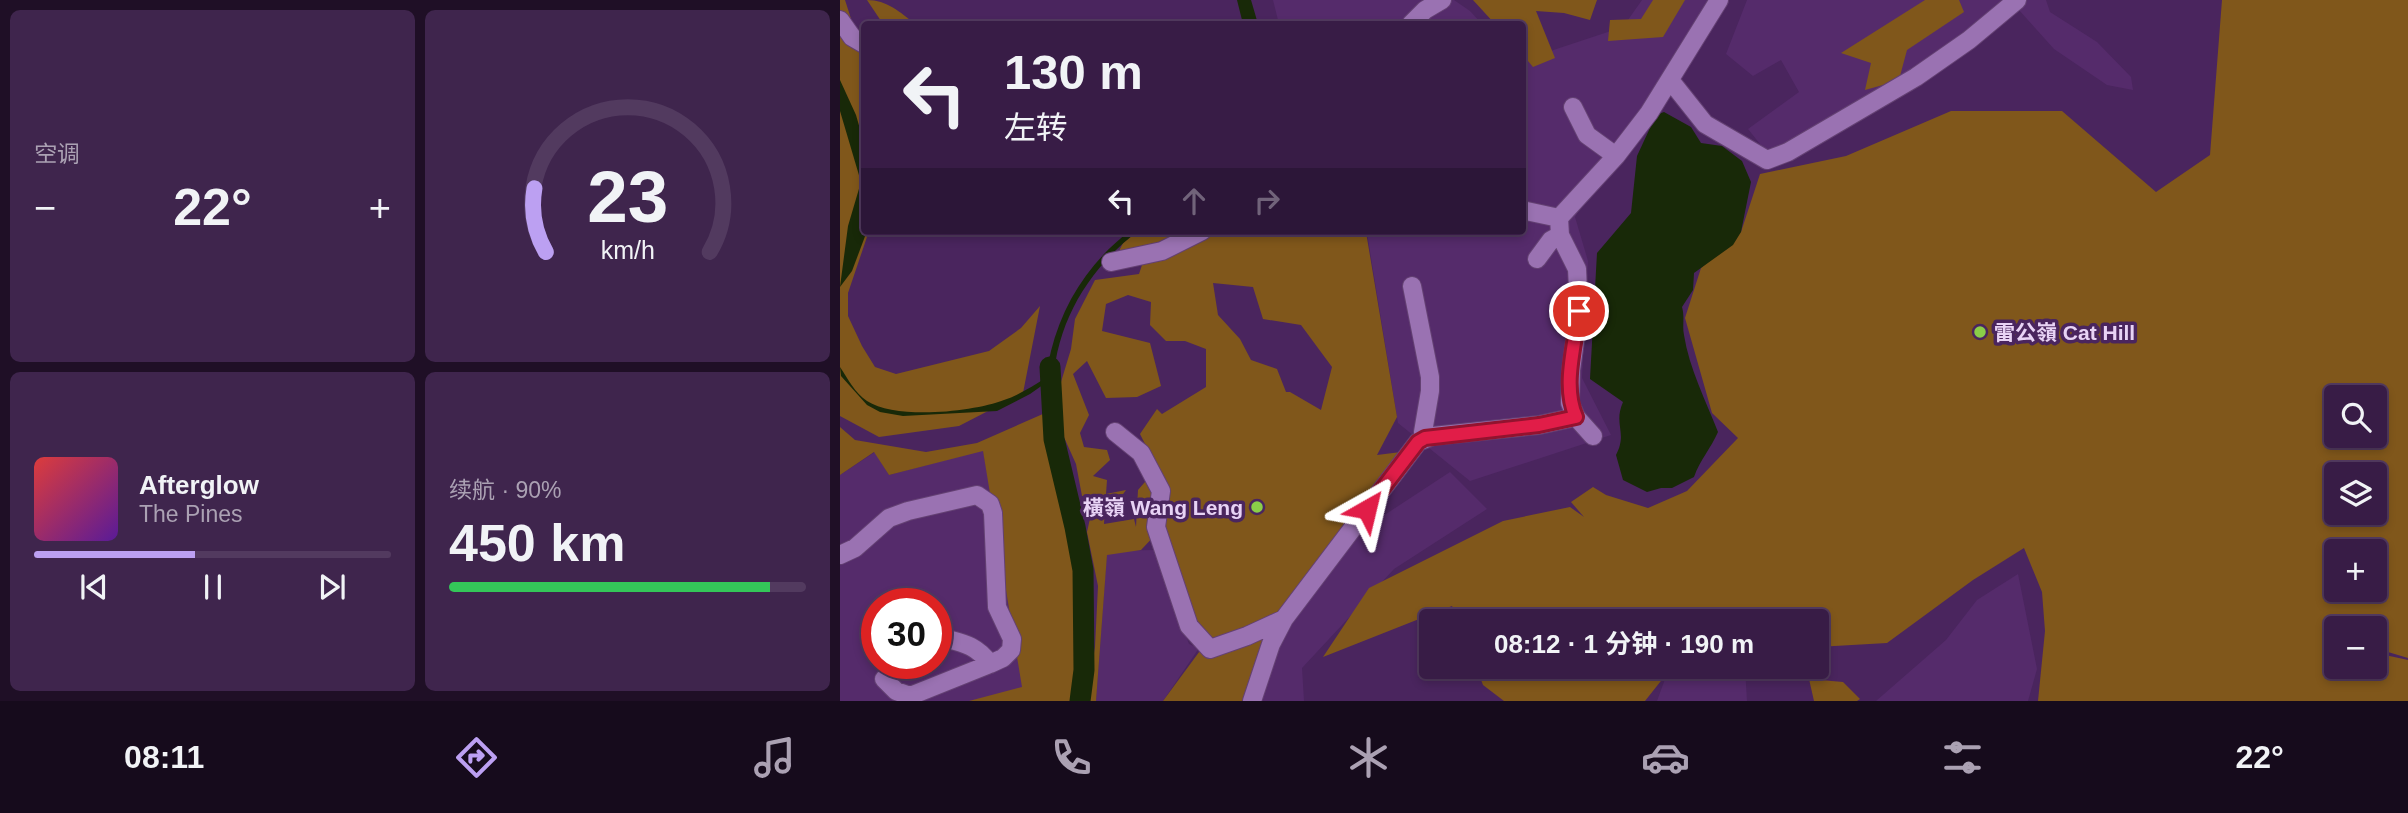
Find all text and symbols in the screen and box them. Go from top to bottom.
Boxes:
text: 130 m [1004,45,1143,99]
icon: left [889,49,980,140]
text: 左转 [1004,110,1068,146]
text: 空调 [34,141,80,167]
text: 23 [587,156,668,237]
text: 22° [173,178,252,236]
icon: left [1102,182,1140,220]
icon: ahead [1175,182,1213,220]
icon: right [1248,182,1286,220]
text: − [34,187,56,229]
text: + [369,187,391,229]
text: km/h [600,236,655,264]
pin [1549,281,1609,341]
icon: arrive [1560,292,1598,330]
place label: 雷公嶺 Cat Hill [1994,321,2135,344]
marker: 雷公嶺 Cat Hill [1972,324,1988,340]
map controls [2324,385,2387,679]
button: search [2324,385,2387,448]
button: layers [2324,462,2387,525]
text: Afterglow [139,470,259,500]
position arrow [1330,472,1404,546]
text: 续航 · 90% [449,477,561,503]
place label: 橫嶺 Wang Leng [1083,496,1243,519]
marker: 橫嶺 Wang Leng [1249,499,1265,515]
text: The Pines [139,501,243,527]
text: 450 km [449,514,625,572]
button: + [2324,539,2387,602]
icon: previous [75,568,113,606]
icon: pause [194,568,232,606]
icon: next [313,568,351,606]
speed limit sign: 30 [861,588,952,679]
button: − [2324,616,2387,679]
text: 08:12 · 1 分钟 · 190 m [1494,629,1754,659]
icon: directions [452,733,501,782]
icon: music [750,733,799,782]
icon: phone [1047,733,1096,782]
icon: climate [1344,733,1393,782]
icon: car [1641,733,1690,782]
icon: filters [1938,733,1987,782]
text: 08:11 [124,739,204,775]
text: 22° [2235,739,2284,775]

